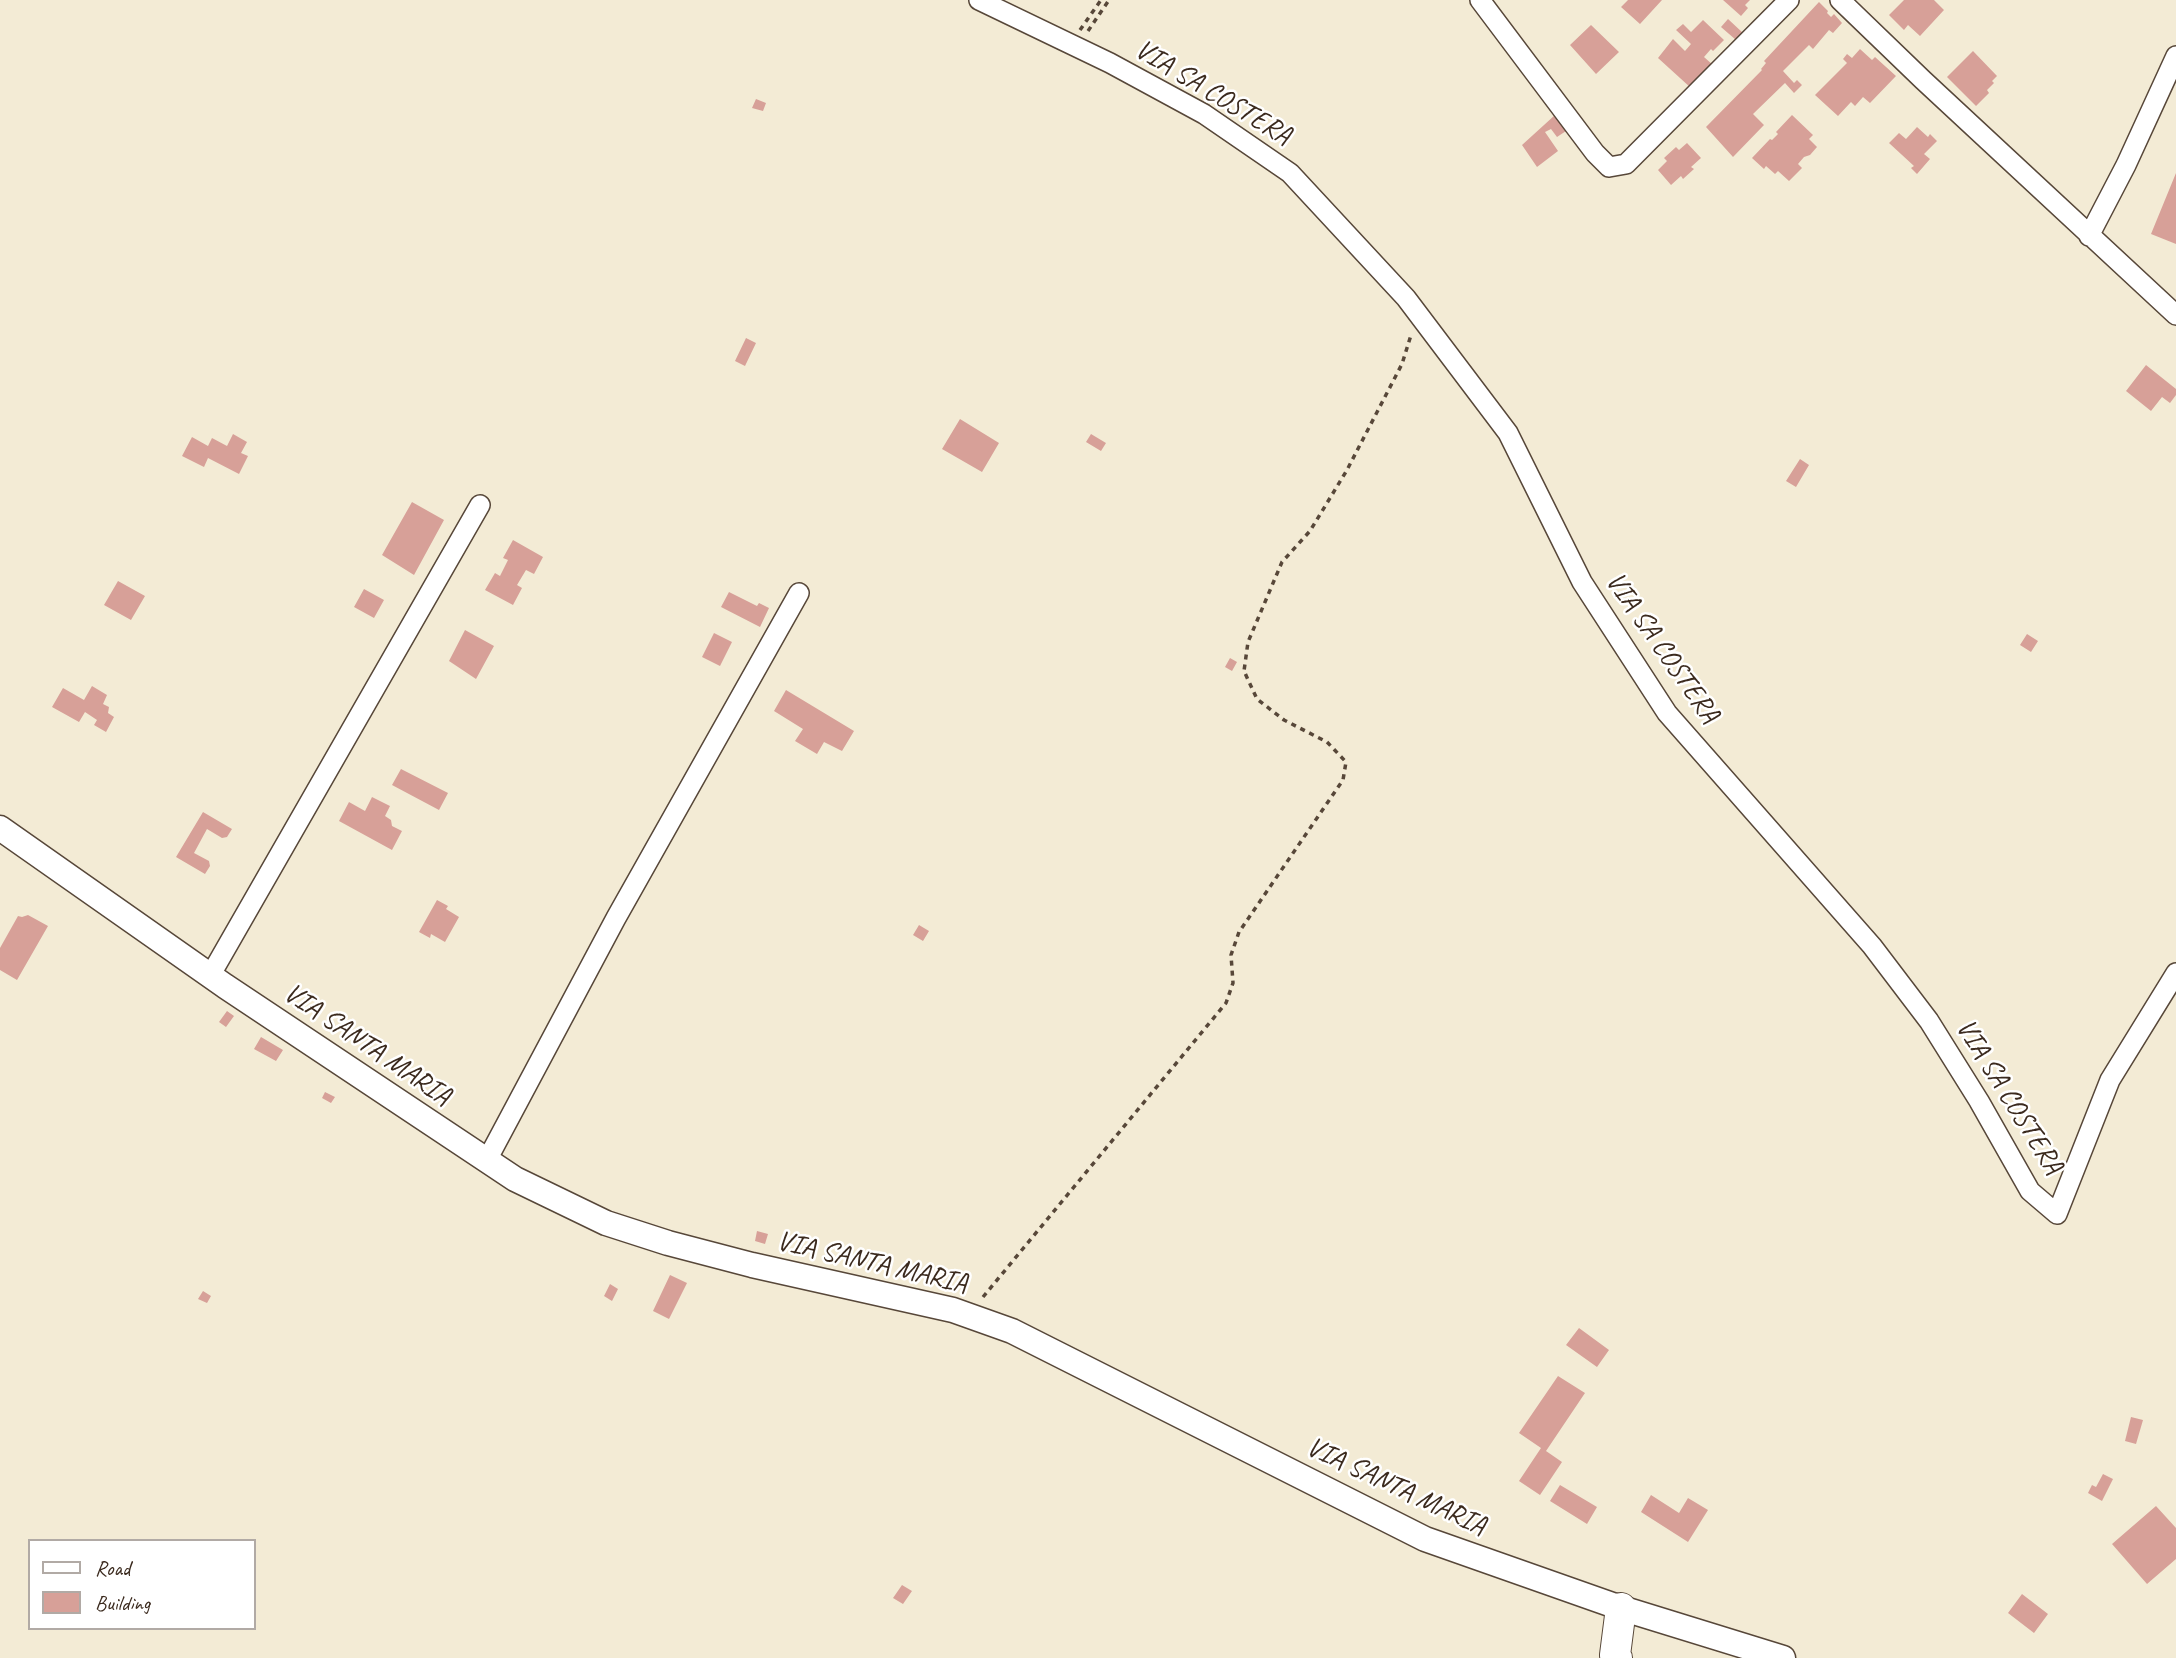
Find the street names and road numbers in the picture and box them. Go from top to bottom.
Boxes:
street label: VIA SA COSTERA [1129,33,1297,153]
street label: VIA SA COSTERA [1598,566,1726,730]
street label: VIA SANTA MARIA [277,977,457,1113]
street label: VIA SA COSTERA [1948,1013,2070,1181]
street label: VIA SANTA MARIA [773,1225,971,1301]
street label: VIA SANTA MARIA [1301,1431,1491,1543]

